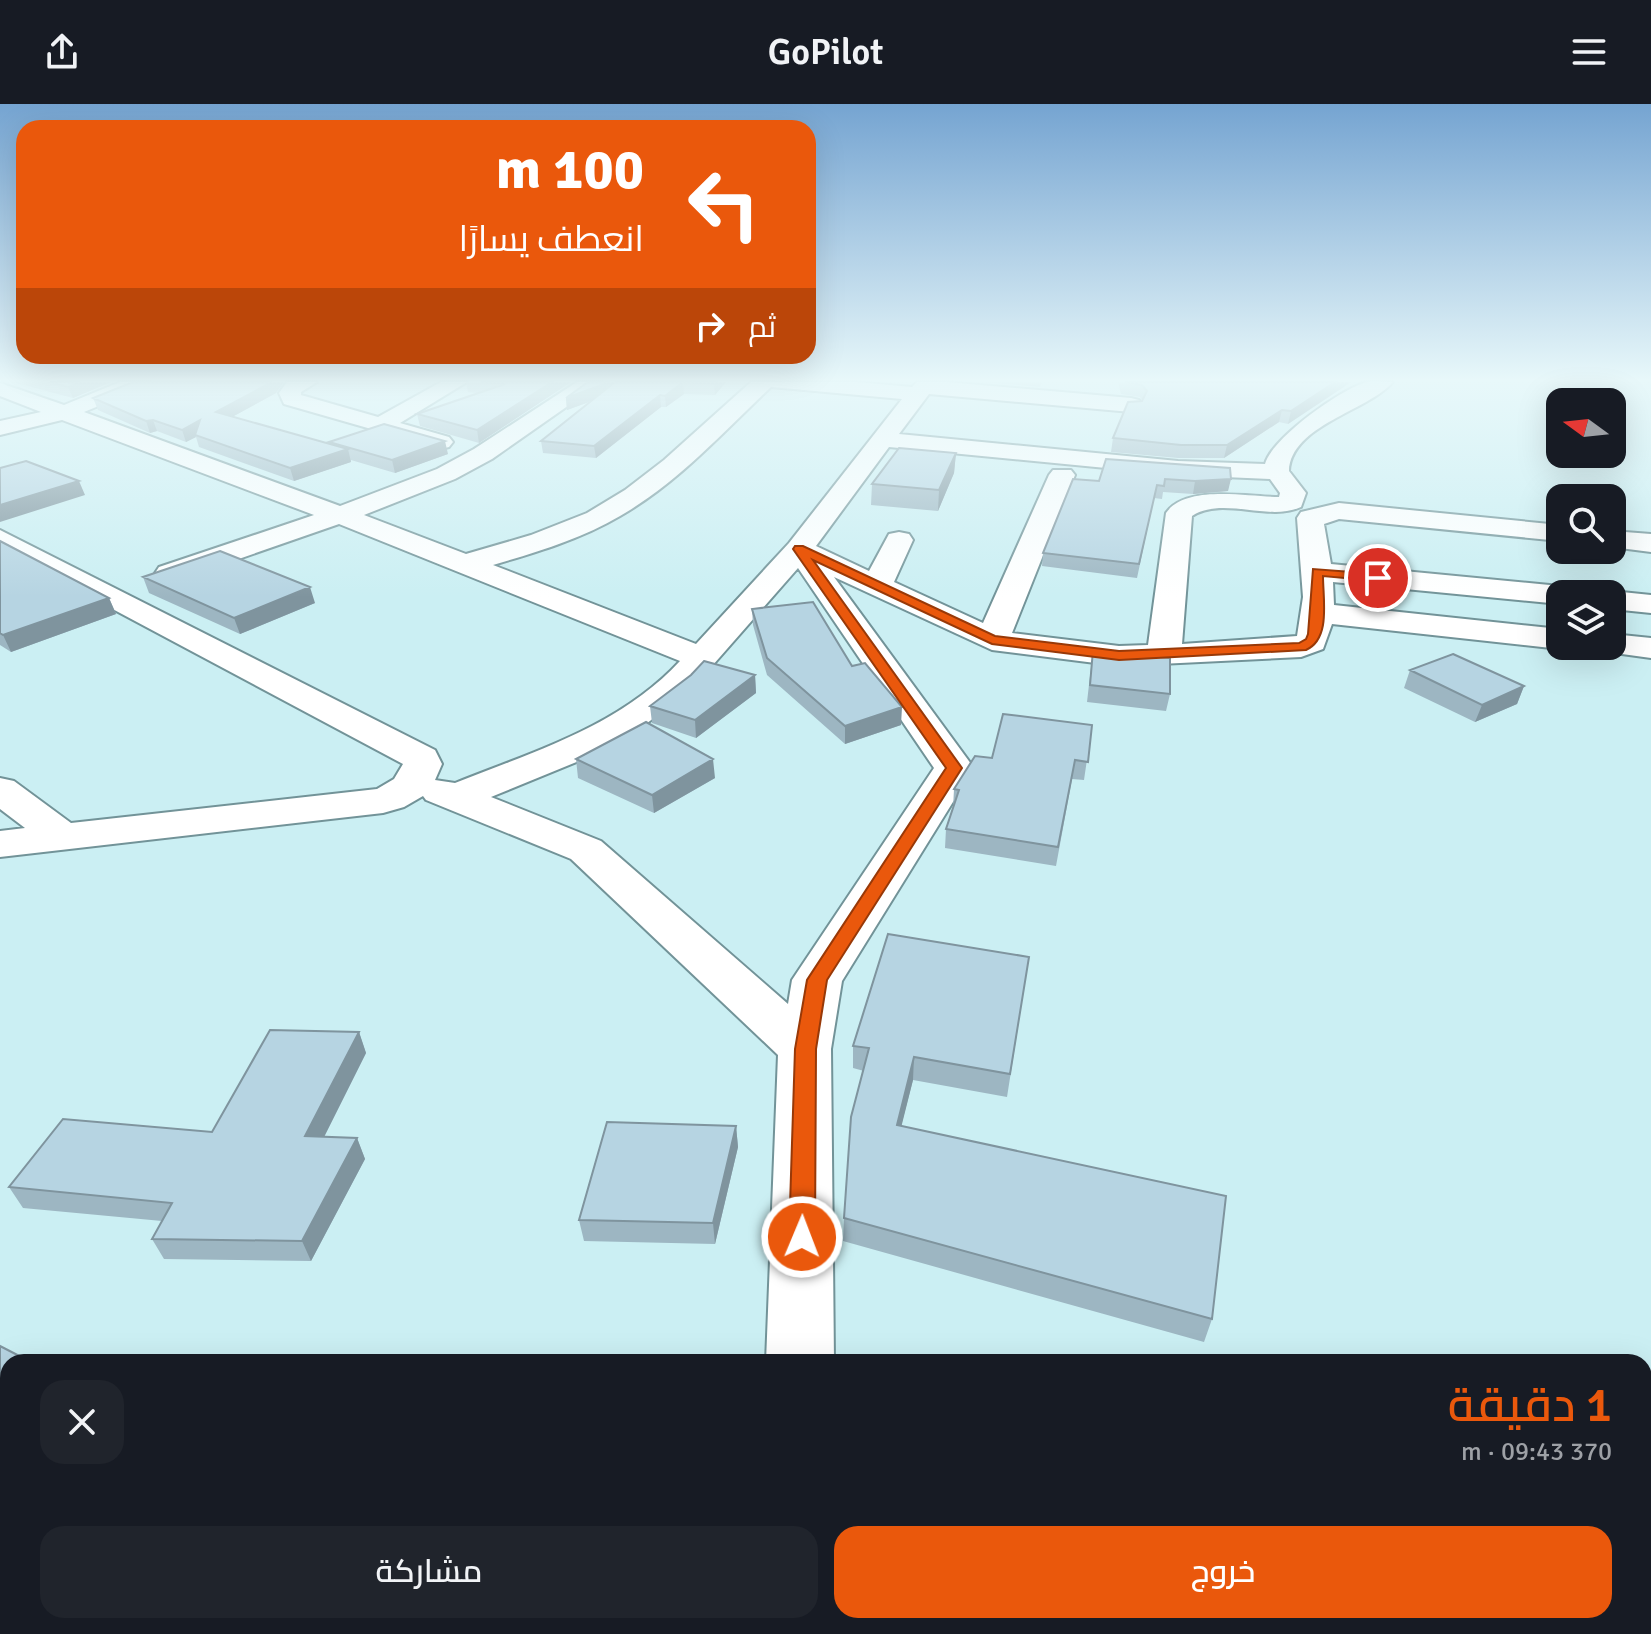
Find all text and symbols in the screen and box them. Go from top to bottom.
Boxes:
icon: share [40,30,84,74]
text: GoPilot [768,30,883,75]
icon: menu [1567,30,1611,74]
text: 100 m [496,135,644,204]
icon: left [672,152,776,256]
text: انعطف يسارًا [459,217,644,262]
icon: right [688,304,732,348]
text: ثم [748,309,776,346]
north arrow [1546,388,1626,468]
map controls [1546,388,1626,660]
button: search [1546,484,1626,564]
pin [1344,544,1412,612]
icon: arrive [1356,556,1400,600]
button: layers [1546,580,1626,660]
position arrow [760,1195,844,1279]
text: 1 دقيقة [1448,1376,1612,1435]
button: close [40,1380,124,1464]
text: 370 m · 09:43 [1461,1436,1612,1468]
button: مشاركة [40,1526,818,1618]
button: خروج [834,1526,1612,1618]

